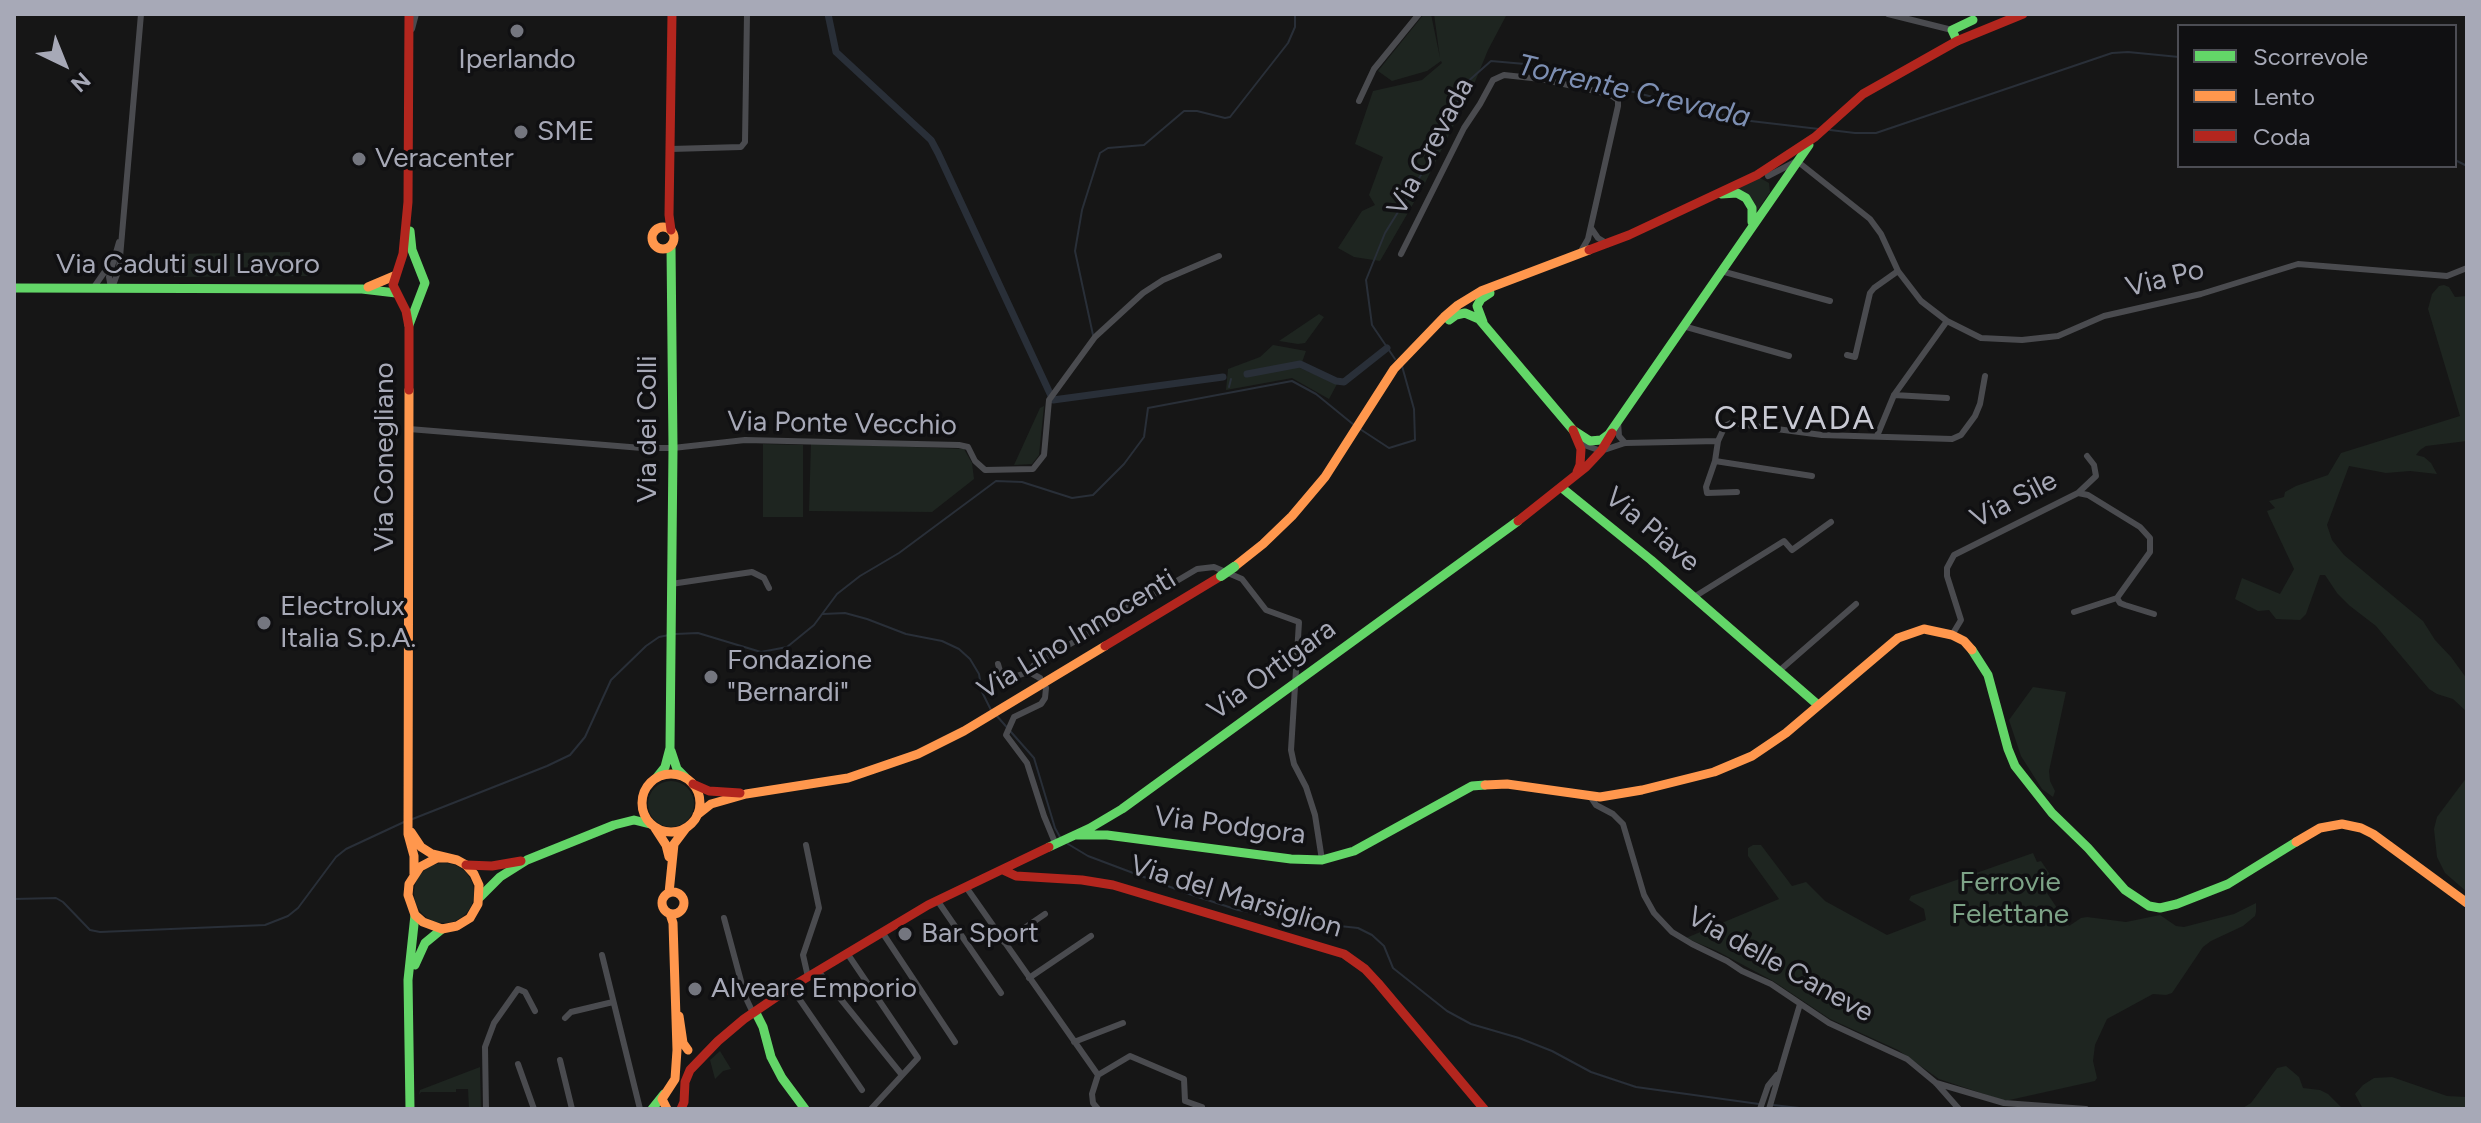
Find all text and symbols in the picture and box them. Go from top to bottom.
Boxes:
marker: Iperlando [508,22,526,40]
north arrow [24,24,104,104]
legend [2177,24,2457,168]
text: Scorrevole [2253,42,2368,71]
place label: Iperlando [458,43,576,77]
water label: Torrente Crevada [1514,48,1754,136]
text: N [65,66,96,98]
street label: Via Crevada [1381,73,1481,221]
text: Lento [2253,82,2315,111]
place label: SME [537,115,594,149]
text: Coda [2253,122,2311,151]
marker: SME [512,123,530,141]
place label: Veracenter [375,142,514,176]
marker: Veracenter [350,150,368,168]
street label: Via Caduti sul Lavoro [56,248,320,282]
street label: Via Po [2122,253,2208,305]
street label: Via dei Colli [631,355,665,503]
street label: Via Conegliano [368,362,402,552]
district label: CREVADA [1714,401,1876,439]
street label: Via Ponte Vecchio [727,405,957,443]
street label: Via Sile [1965,464,2063,536]
street label: Via Piave [1598,481,1706,579]
street label: Via Lino Innocenti [972,563,1182,707]
place label: Electrolux Italia S.p.A. [280,590,416,656]
street label: Via Ortigara [1202,612,1342,728]
marker: Electrolux Italia S.p.A. [255,614,273,632]
place label: Fondazione "Bernardi" [727,644,872,710]
marker: Fondazione "Bernardi" [702,668,720,686]
street label: Via Podgora [1152,800,1308,852]
street label: Via del Marsiglion [1126,849,1346,945]
park label: Ferrovie Felettane [1951,866,2069,932]
street label: Via delle Caneve [1681,900,1879,1030]
place label: Bar Sport [921,917,1039,951]
marker: Bar Sport [896,925,914,943]
place label: Alveare Emporio [711,972,917,1006]
marker: Alveare Emporio [686,980,704,998]

